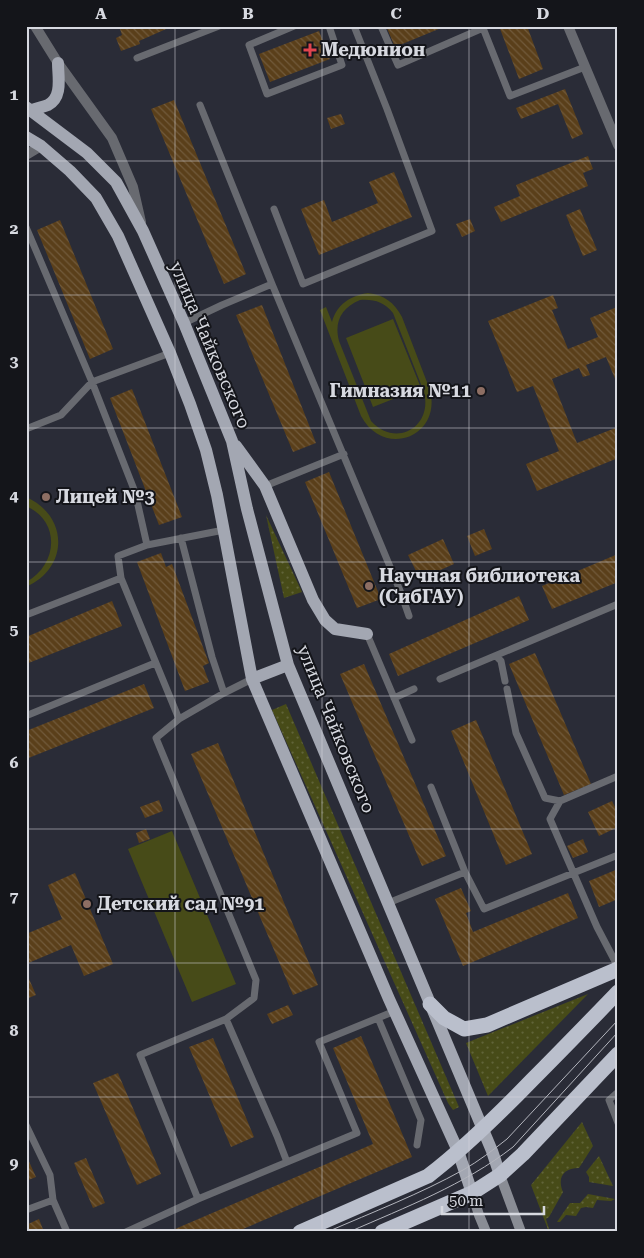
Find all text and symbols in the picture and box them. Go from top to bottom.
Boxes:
text: A [95,4,107,23]
text: B [242,4,254,23]
text: C [390,4,402,23]
text: D [537,4,550,23]
place label: Медюнион [321,39,425,60]
marker: Медюнион [303,43,317,57]
text: 1 [10,85,19,104]
text: 2 [10,219,19,238]
street label: улица Чайковского [166,258,255,431]
text: 3 [10,352,19,371]
place label: Гимназия №11 [330,380,471,401]
marker: Гимназия №11 [475,385,487,397]
text: 4 [10,486,19,505]
place label: Лицей №3 [56,486,155,507]
marker: Лицей №3 [40,491,52,503]
place label: Научная библиотека (СибГАУ) [379,565,580,607]
marker: Научная библиотека (СибГАУ) [363,580,375,592]
text: 5 [10,620,19,639]
street label: улица Чайковского [293,642,380,816]
text: 6 [10,753,19,772]
text: 7 [10,887,19,906]
place label: Детский сад №91 [97,893,264,914]
marker: Детский сад №91 [81,898,93,910]
text: 8 [10,1021,19,1040]
text: 9 [10,1154,19,1173]
scale bar [442,1183,544,1215]
text: 50 m [449,1192,484,1210]

